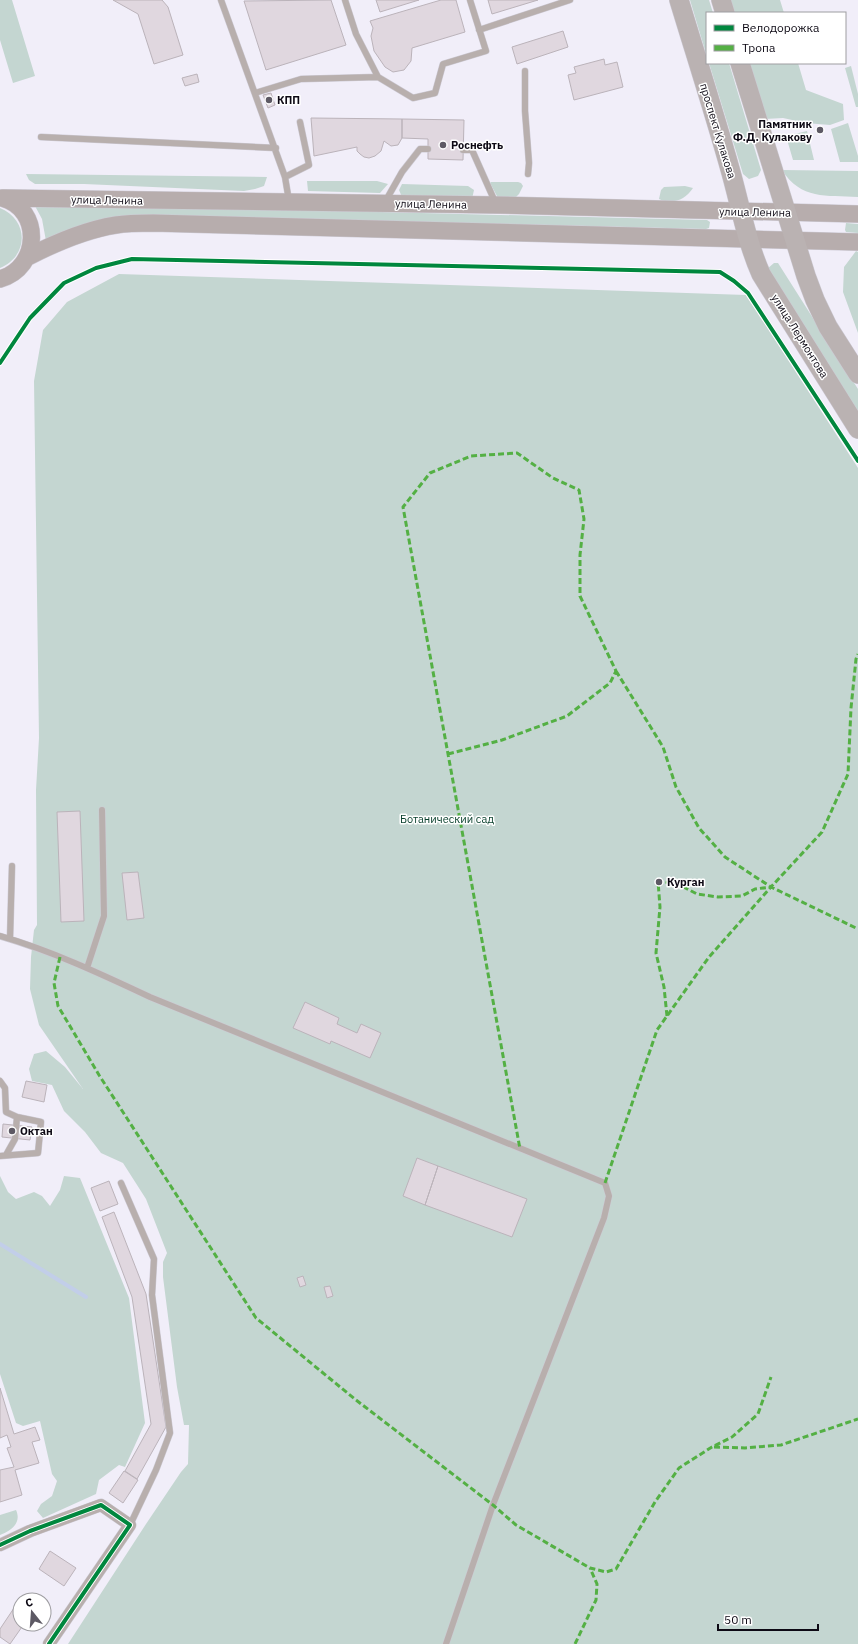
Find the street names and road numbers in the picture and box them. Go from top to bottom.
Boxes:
street label: проспект Кулакова [697,82,739,180]
street label: улица Ленина [71,192,143,208]
street label: улица Ленина [395,196,467,212]
street label: улица Ленина [719,204,791,220]
street label: улица Лермонтова [769,291,832,381]

